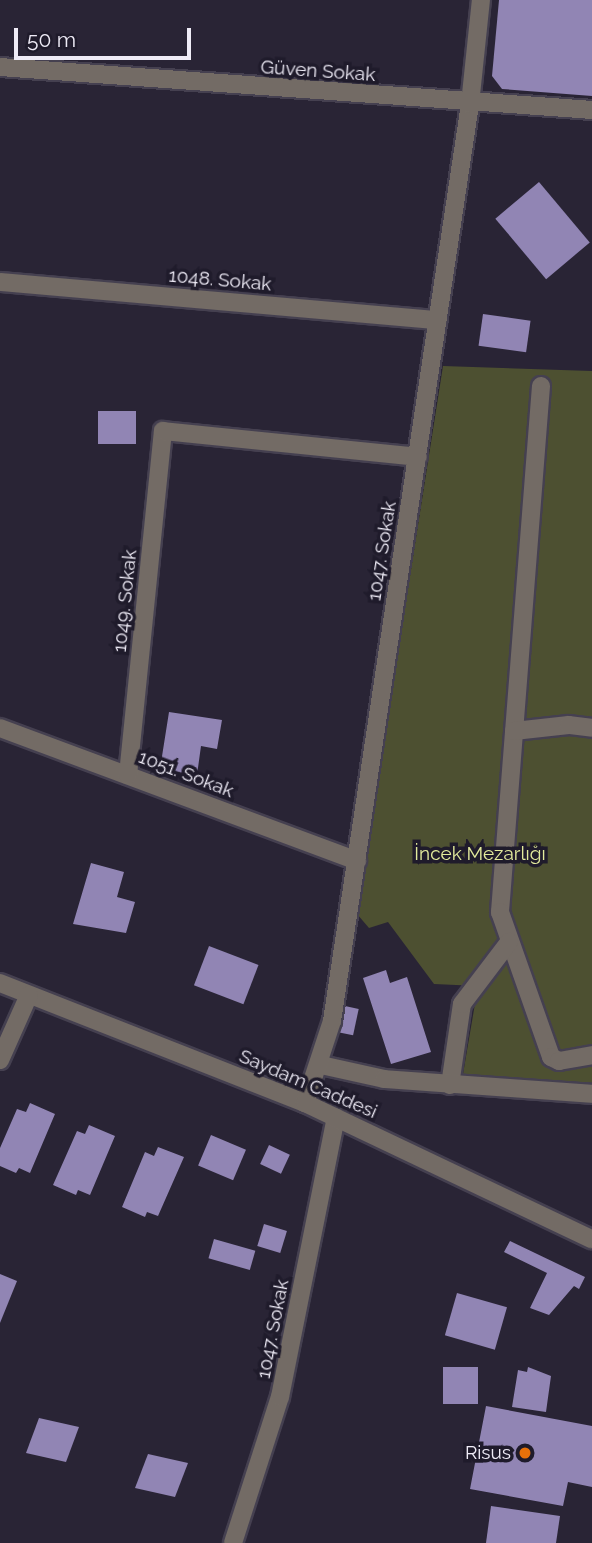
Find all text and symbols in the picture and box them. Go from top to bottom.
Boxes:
scale bar [18,14,194,58]
text: 50 m [27,27,76,52]
street label: Güven Sokak [260,56,376,86]
street label: 1048. Sokak [168,264,272,296]
street label: 1047. Sokak [363,499,401,603]
street label: 1049. Sokak [108,549,142,653]
street label: 1051. Sokak [135,745,237,803]
park label: İncek Mezarlığı [414,843,546,865]
street label: Saydam Caddesi [236,1045,380,1123]
street label: 1047. Sokak [252,1277,294,1381]
place label: Risus [465,1442,511,1464]
marker: Risus [517,1445,533,1461]

